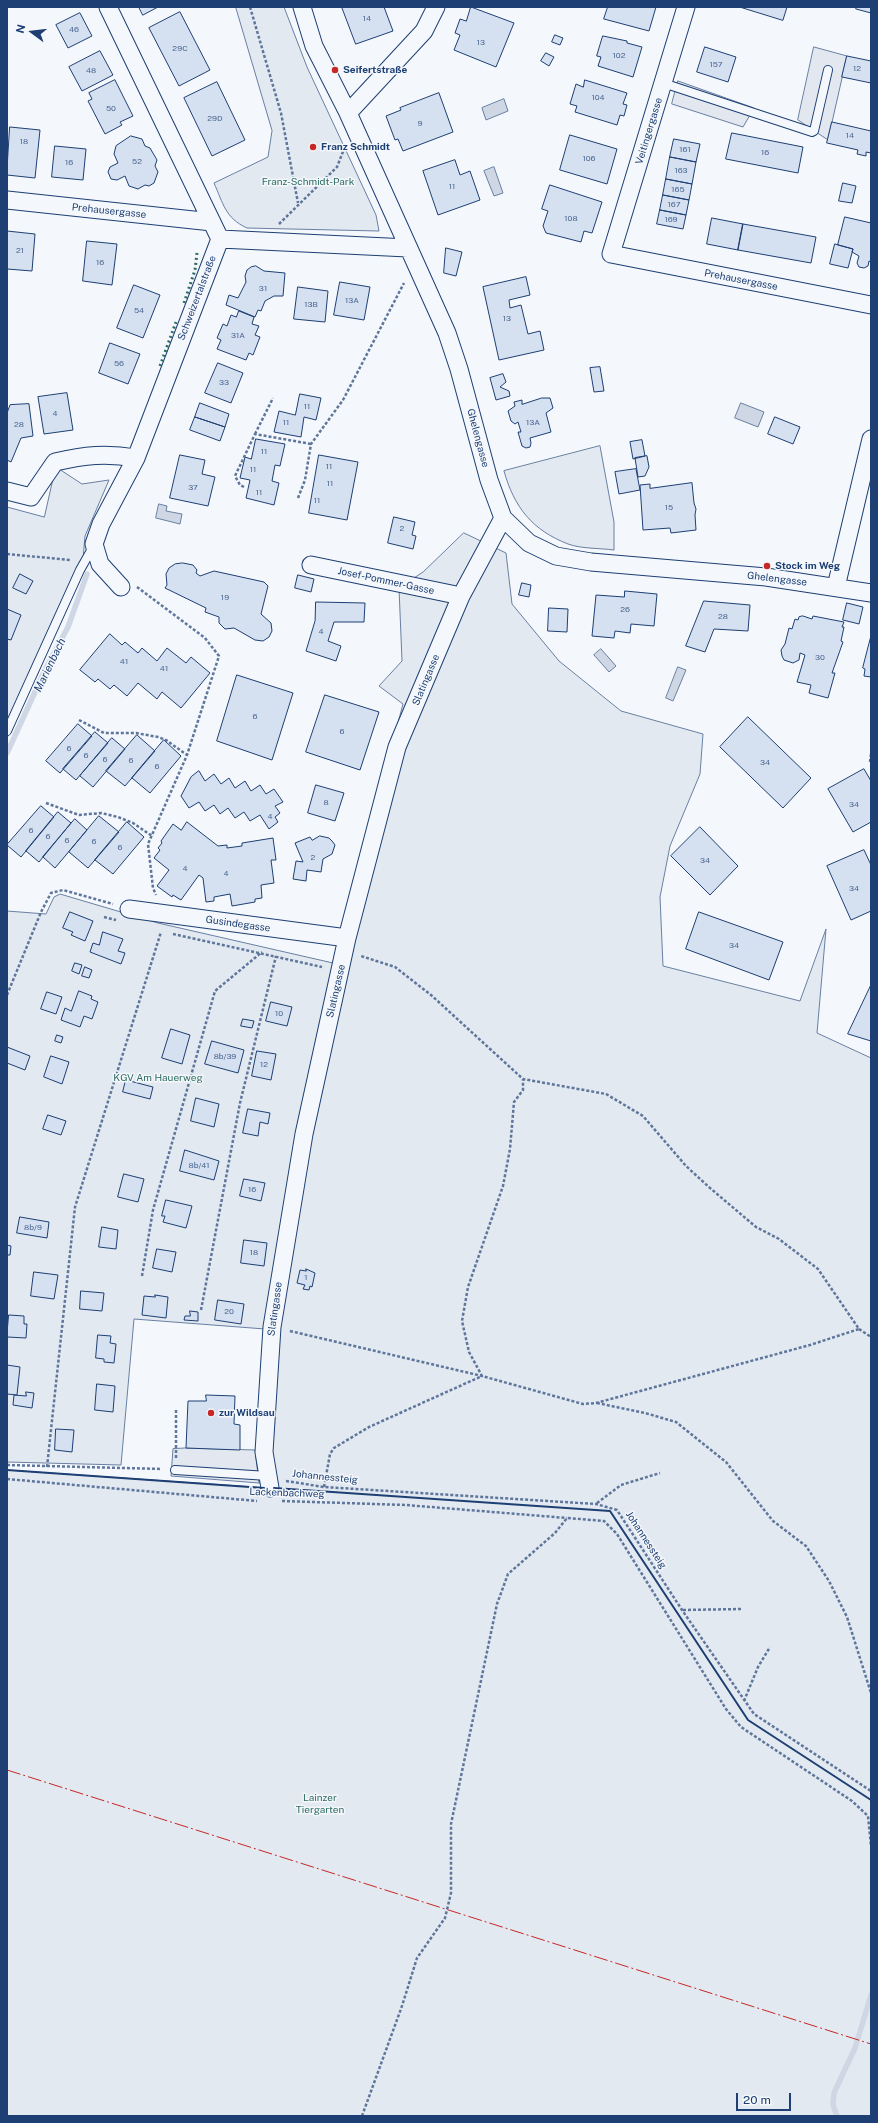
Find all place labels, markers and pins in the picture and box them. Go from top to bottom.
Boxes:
place label: Seifertstraße [343,64,407,76]
marker: Seifertstraße [330,65,340,75]
place label: Franz Schmidt [321,141,390,153]
marker: Franz Schmidt [308,142,318,152]
place label: Stock im Weg [775,560,840,572]
marker: Stock im Weg [762,561,772,571]
place label: zur Wildsau [219,1407,275,1419]
marker: zur Wildsau [206,1408,216,1418]

